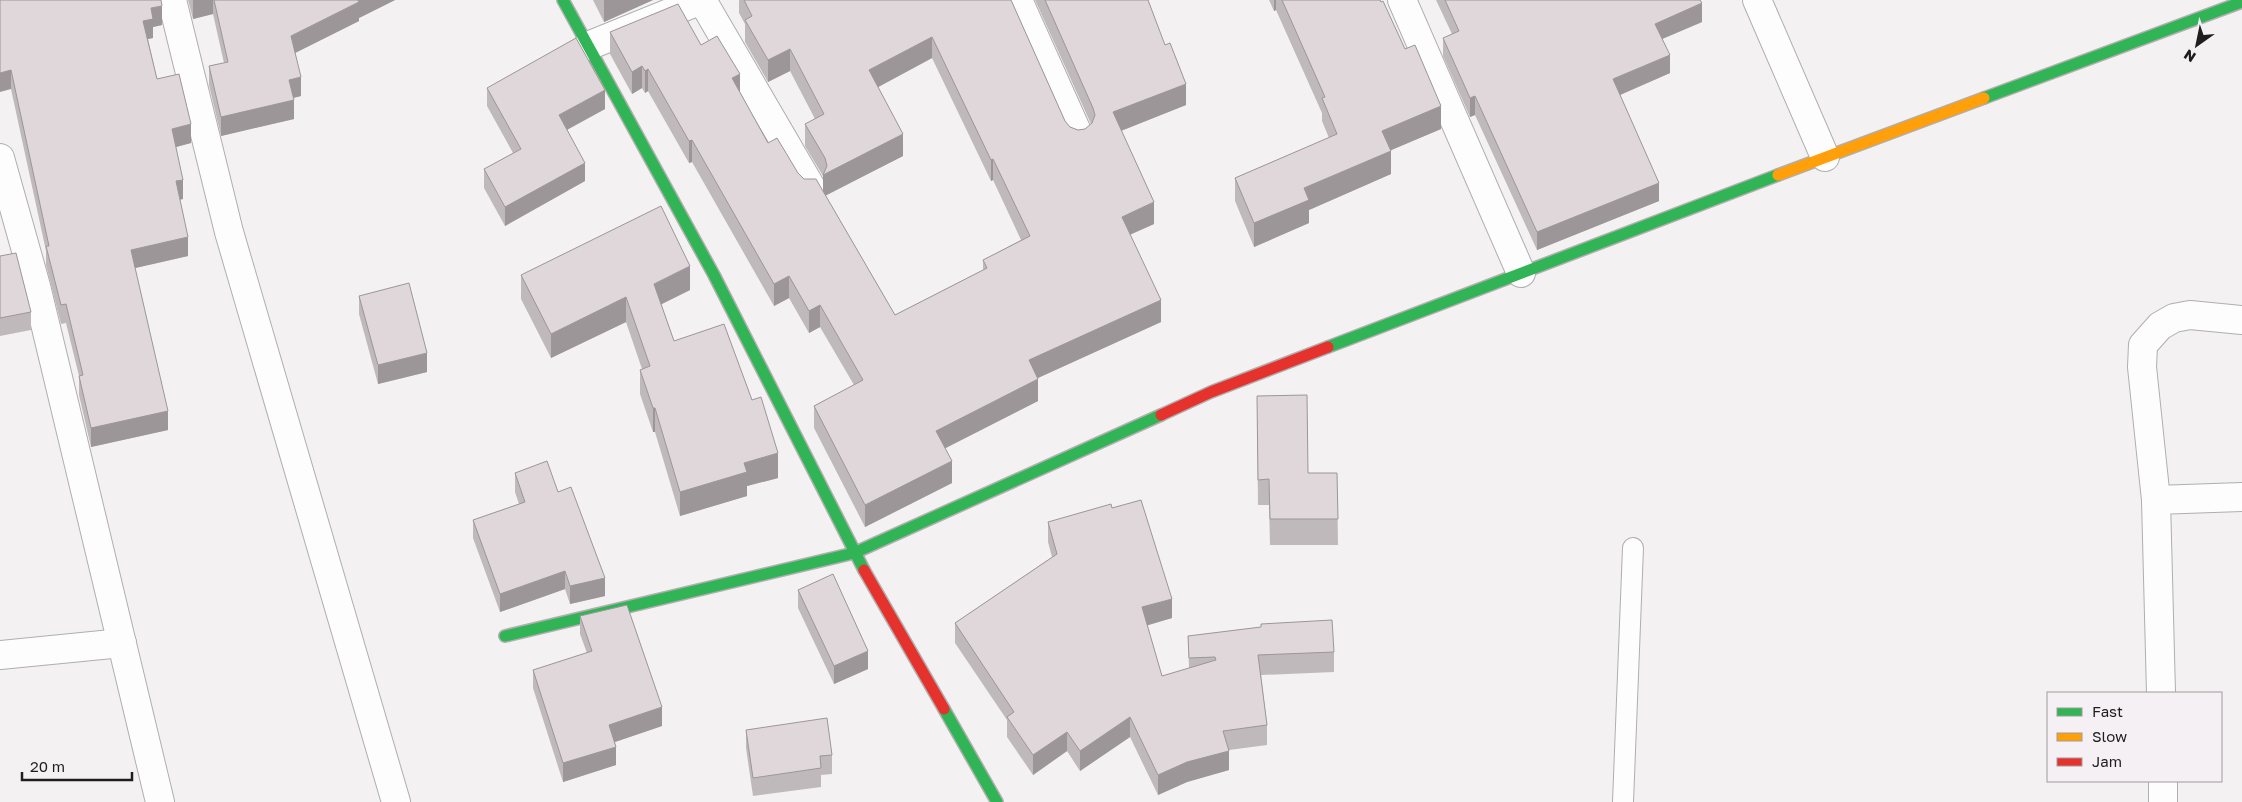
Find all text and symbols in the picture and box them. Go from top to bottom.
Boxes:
north arrow [2172,20,2222,70]
text: N [2181,46,2199,66]
legend [2047,692,2222,782]
text: Fast [2092,702,2123,720]
text: Slow [2092,727,2127,745]
scale bar [22,750,132,782]
text: Jam [2092,752,2122,770]
text: 20 m [30,757,65,775]

